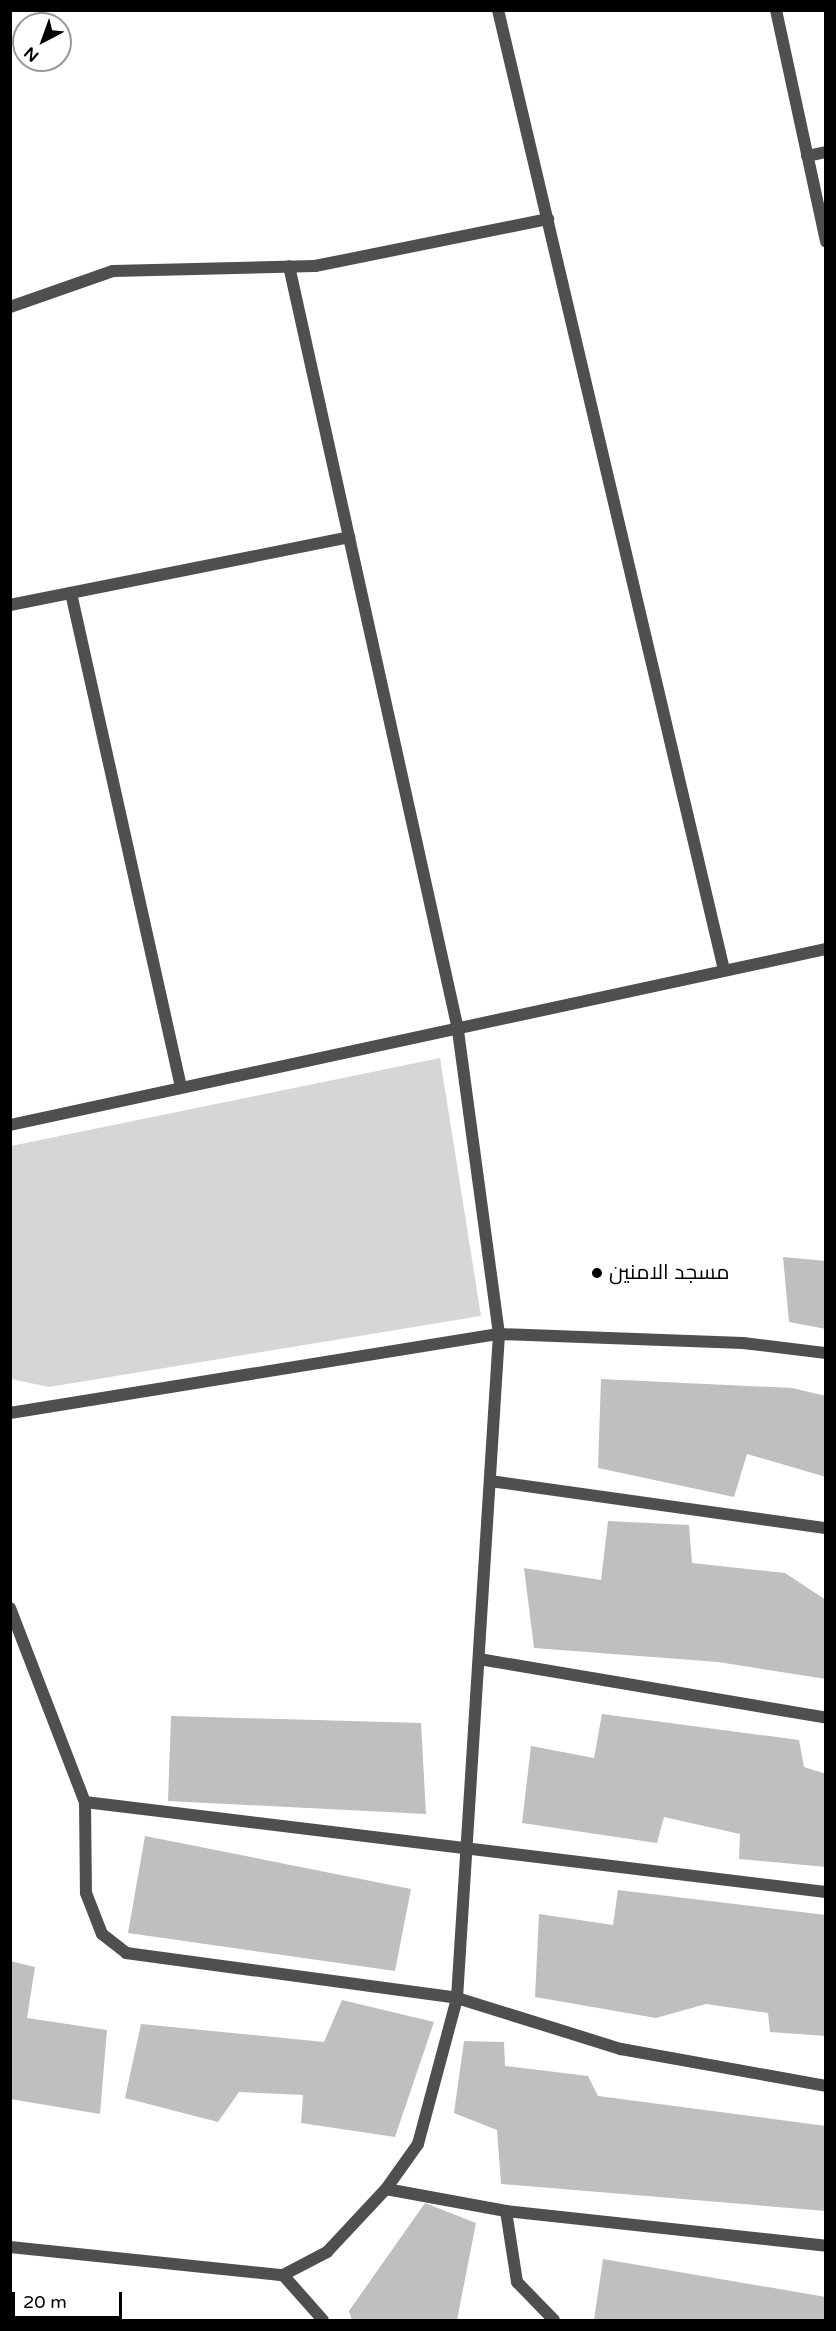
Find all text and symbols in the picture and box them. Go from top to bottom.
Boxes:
north arrow [12,12,72,72]
text: N [20,42,43,66]
place label: مسجد الامنين [609,1260,730,1286]
marker: مسجد الامنين [590,1266,604,1280]
scale bar [15,2280,124,2318]
text: 20 m [23,2291,67,2313]

